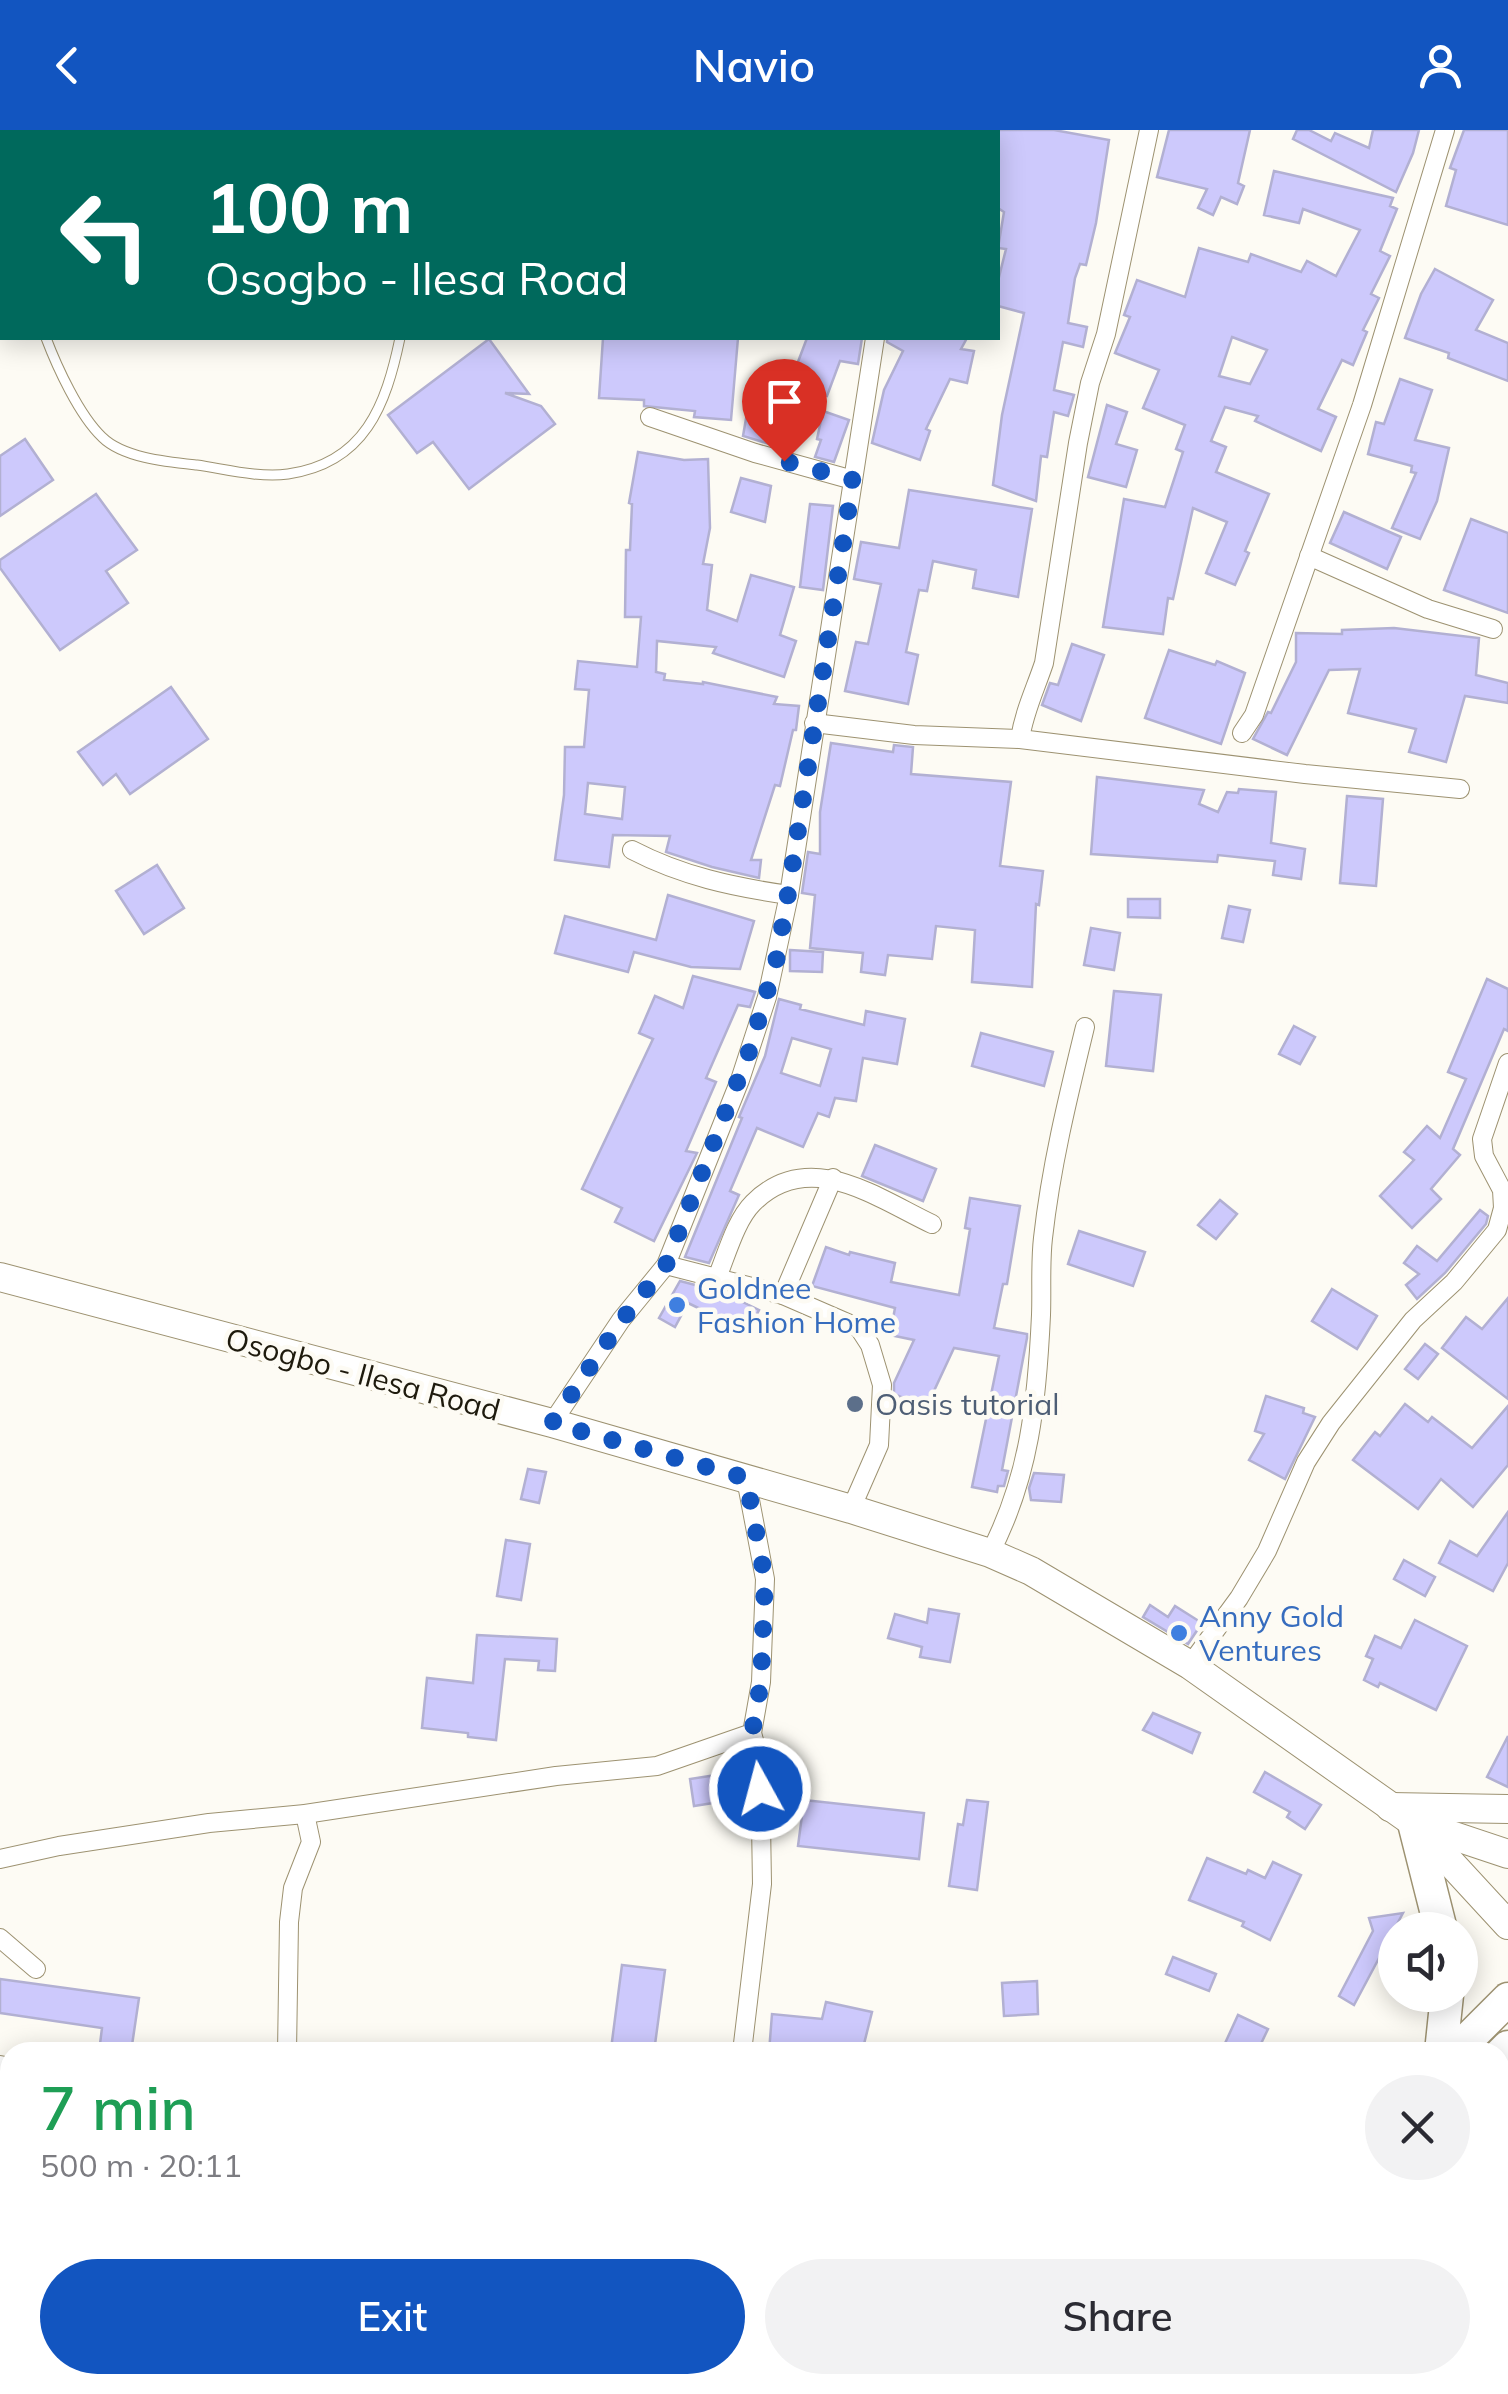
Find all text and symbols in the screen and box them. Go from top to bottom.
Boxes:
text: Navio [693,37,815,93]
icon: back [40,38,95,93]
icon: person [1413,38,1468,93]
text: 100 m [205,163,413,251]
icon: left [40,170,170,300]
text: Osogbo - Ilesa Road [205,250,629,306]
pin [742,359,827,462]
icon: arrive [757,374,812,429]
place label: Goldnee Fashion Home [697,1269,896,1341]
marker: Goldnee Fashion Home [666,1294,688,1316]
street label: Osogbo - Ilesa Road [222,1319,504,1429]
place label: Oasis tutorial [875,1385,1059,1423]
marker: Oasis tutorial [844,1393,866,1415]
place label: Anny Gold Ventures [1199,1597,1344,1669]
marker: Anny Gold Ventures [1168,1622,1190,1644]
position arrow [708,1737,812,1841]
map controls [1378,1912,1478,2012]
button: sound [1378,1912,1478,2012]
text: 7 min [40,2070,196,2145]
button: close [1365,2075,1470,2180]
text: 500 m · 20:11 [40,2145,242,2185]
button: Exit [40,2259,745,2374]
button: Share [765,2259,1470,2374]

